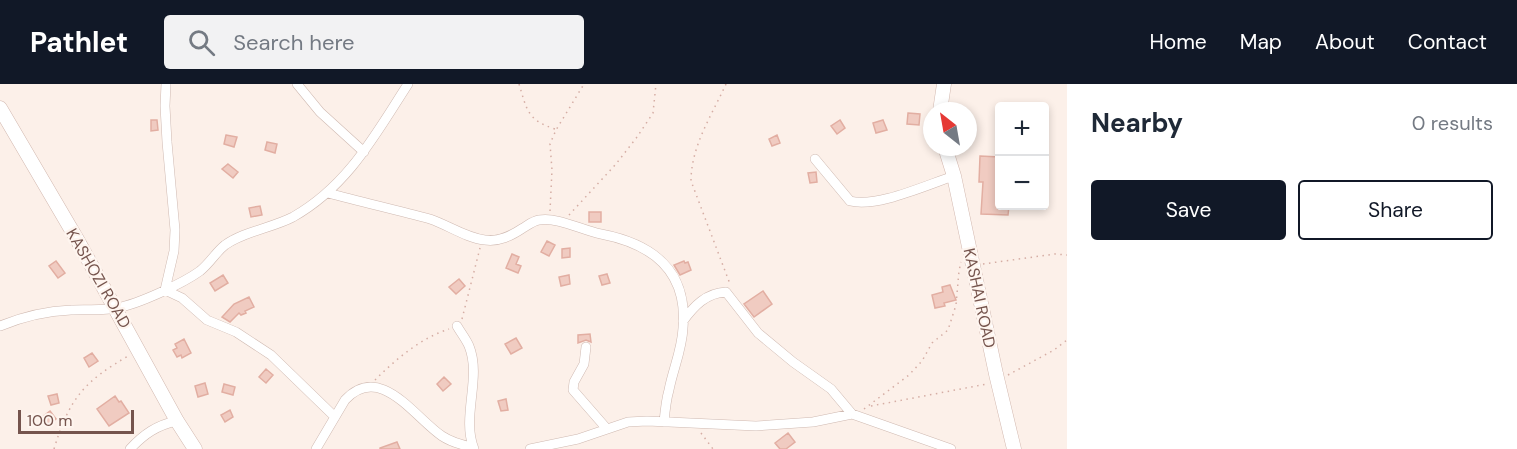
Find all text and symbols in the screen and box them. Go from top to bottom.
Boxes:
search box [164,15,584,69]
text: Pathlet [30,24,128,61]
icon: search [185,26,218,59]
text: Search here [233,28,355,57]
text: Home [1149,28,1207,56]
text: Map [1240,28,1282,56]
text: About [1315,28,1375,56]
text: Contact [1408,28,1487,56]
north arrow [923,102,977,156]
map controls [995,102,1049,210]
button: + [995,102,1049,156]
text: Nearby [1091,106,1183,140]
text: 0 results [1412,110,1493,136]
button: − [995,156,1049,210]
button: Save [1091,180,1286,240]
button: Share [1298,180,1493,240]
street label: KASHOZI ROAD [61,225,136,332]
street label: KASHAI ROAD [959,246,1000,350]
scale bar [18,407,134,434]
text: 100 m [27,410,72,431]

